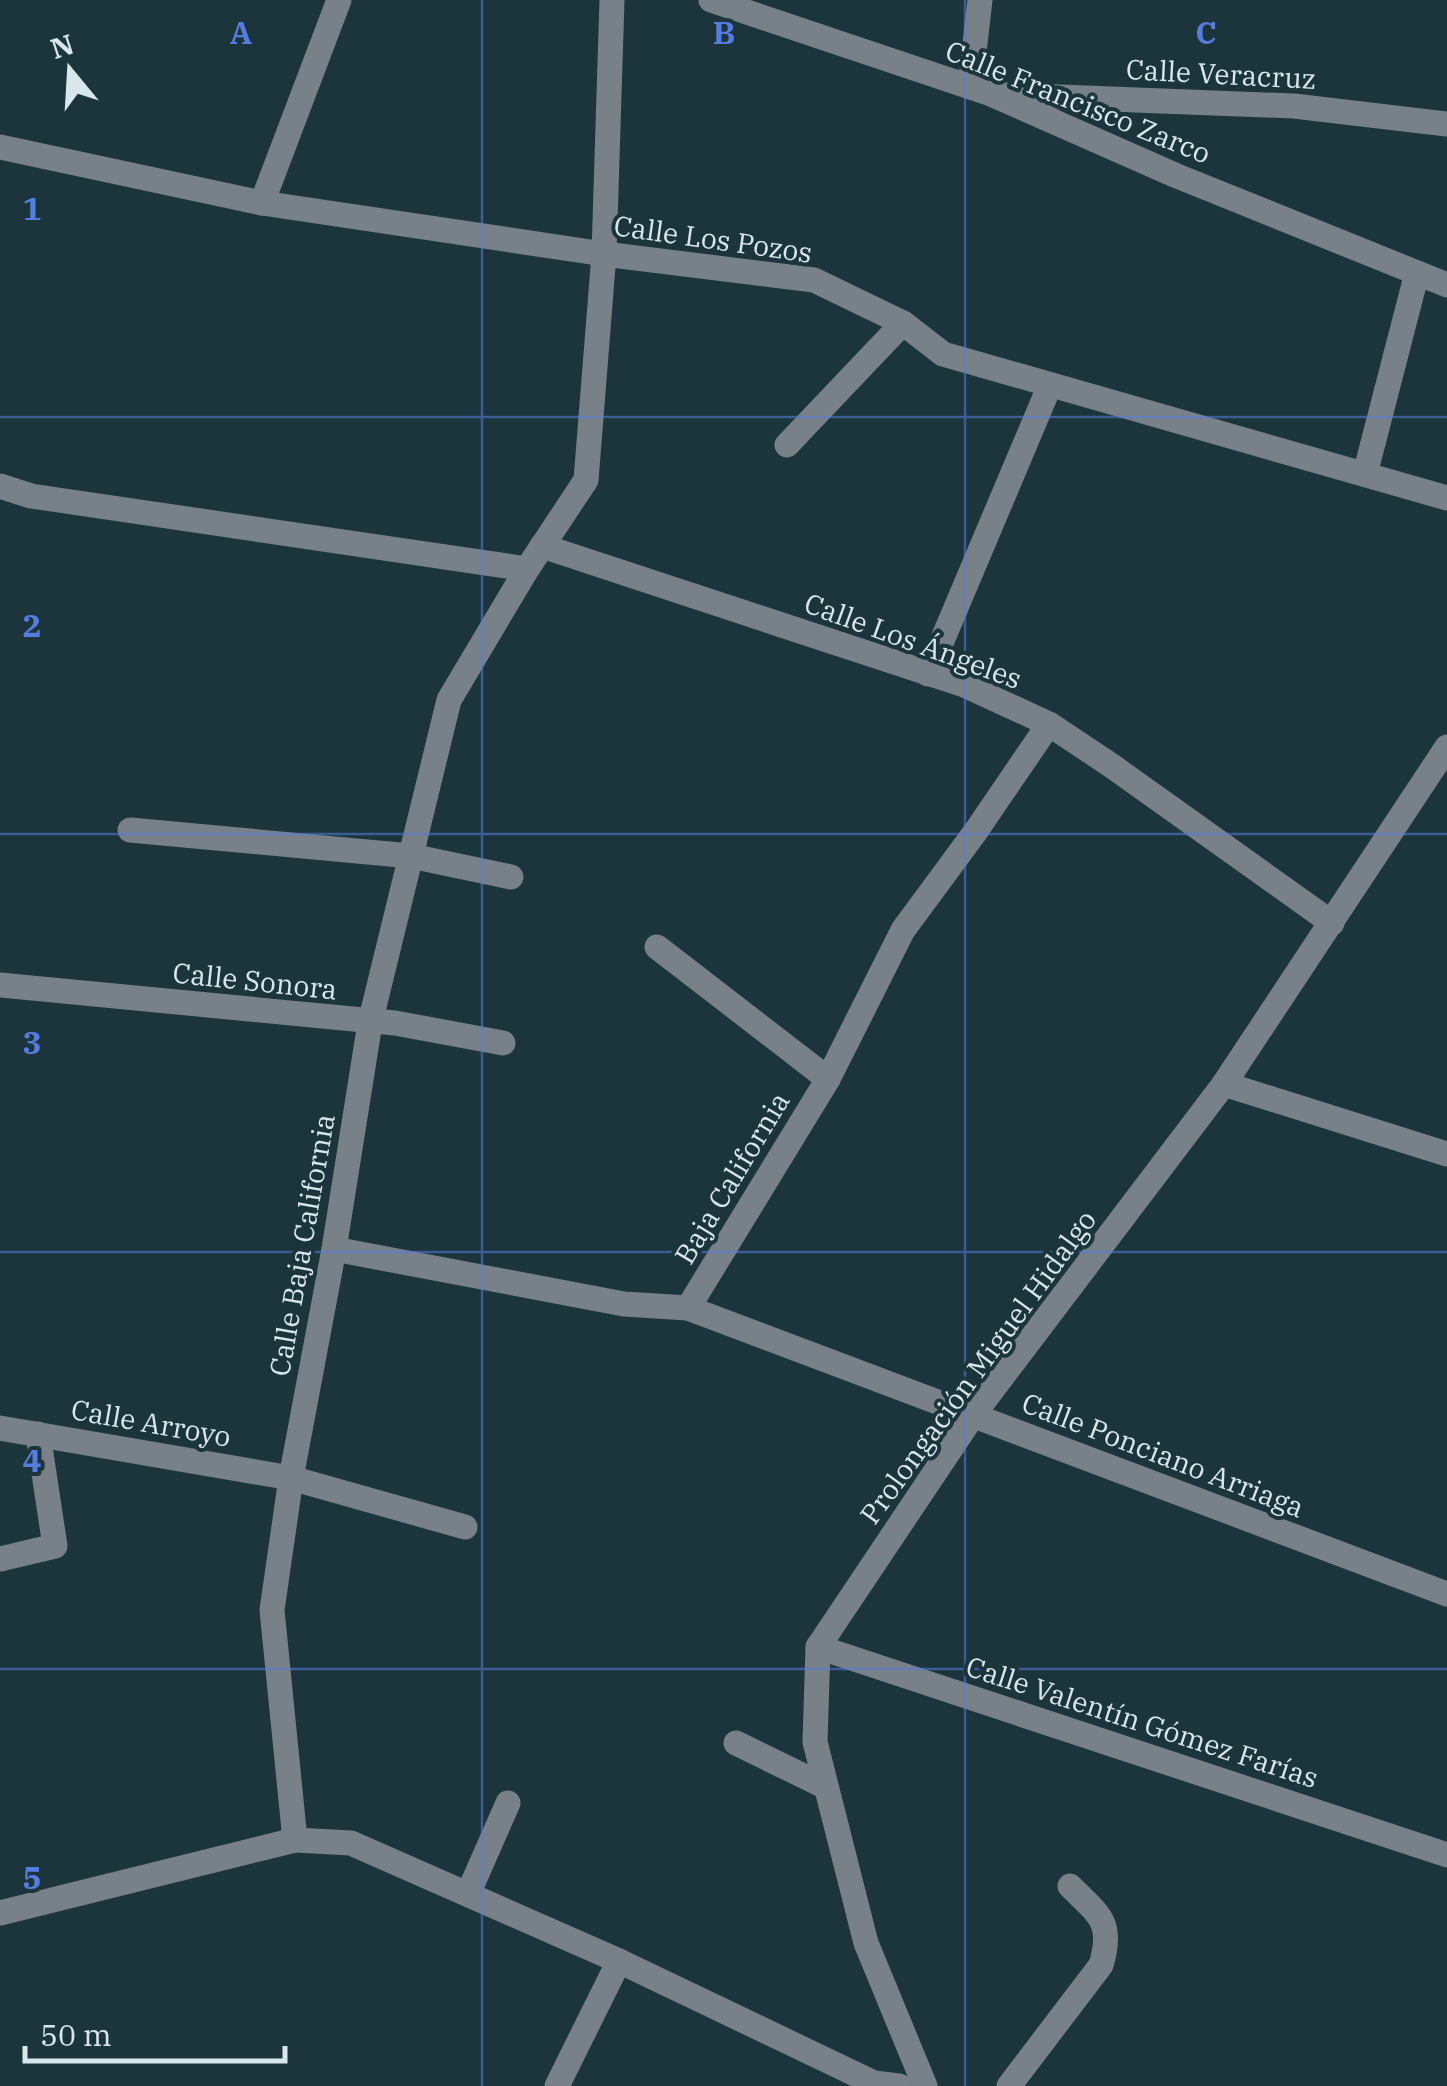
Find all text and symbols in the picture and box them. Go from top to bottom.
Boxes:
text: A [230,11,252,53]
text: B [713,11,735,53]
north arrow [20,20,120,120]
text: N [46,25,78,67]
street label: Calle Francisco Zarco [941,33,1215,171]
street label: Calle Veracruz [1125,50,1317,97]
text: 1 [22,187,42,229]
street label: Calle Los Pozos [612,206,815,271]
street label: Calle Los Ángeles [800,584,1027,697]
text: 2 [22,604,42,646]
street label: Calle Sonora [171,953,339,1008]
text: 3 [22,1021,42,1063]
street label: Baja California [666,1085,797,1271]
street label: Calle Baja California [260,1111,343,1379]
street label: Prolongación Miguel Hidalgo [851,1202,1104,1531]
street label: Calle Ponciano Arriaga [1017,1384,1310,1525]
street label: Calle Arroyo [68,1390,234,1455]
text: 4 [22,1439,42,1481]
street label: Calle Valentín Gómez Farías [961,1647,1323,1796]
text: 5 [22,1856,42,1898]
scale bar [25,2001,285,2063]
text: 50 m [40,2015,112,2054]

